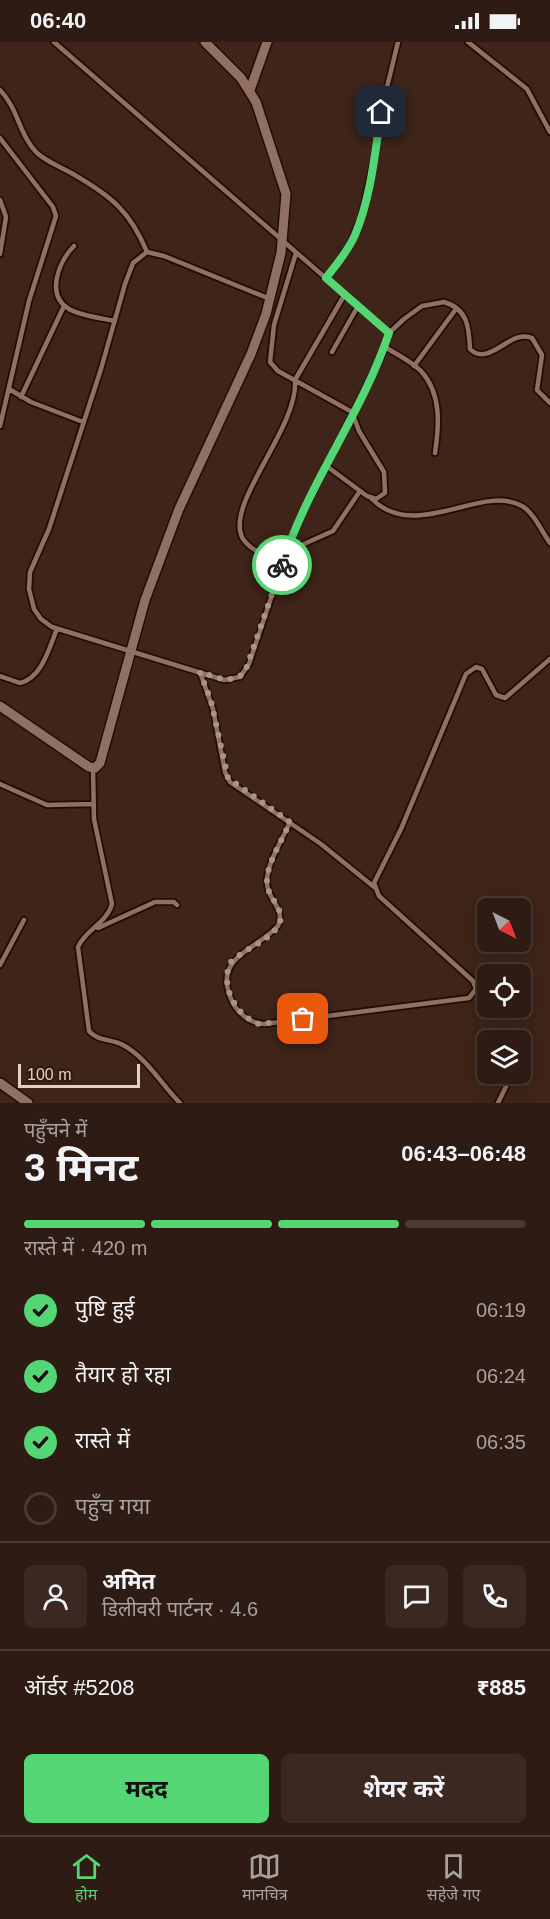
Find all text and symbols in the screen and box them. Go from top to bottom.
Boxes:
text: 06:40 [30,8,86,33]
pin [355,86,406,137]
icon: home [364,95,397,128]
courier [252,535,312,595]
icon: bike [266,549,299,582]
north arrow [477,898,531,952]
map controls [477,898,531,1084]
button: locate [477,964,531,1018]
pin [277,993,328,1044]
icon: bag [286,1002,319,1035]
button: layers [477,1030,531,1084]
scale bar [18,1061,140,1088]
text: 100 m [27,1066,71,1083]
text: पहुँचने में [24,1119,87,1141]
text: 06:43–06:48 [401,1141,526,1166]
text: 3 मिनट [24,1146,138,1189]
text: रास्ते में · 420 m [24,1237,147,1259]
icon: check [24,1294,57,1327]
text: पुष्टि हुई [75,1296,135,1321]
text: 06:19 [476,1299,526,1321]
icon: check [24,1360,57,1393]
text: तैयार हो रहा [75,1362,171,1387]
text: 06:24 [476,1365,526,1387]
icon: check [24,1426,57,1459]
text: रास्ते में [75,1428,130,1453]
text: 06:35 [476,1431,526,1453]
text: पहुँच गया [75,1494,150,1519]
button: person [24,1565,87,1628]
button: chat [385,1565,448,1628]
button: phone [463,1565,526,1628]
text: अमित [102,1569,155,1594]
text: डिलीवरी पार्टनर · 4.6 [102,1598,258,1620]
text: ऑर्डर #5208 [24,1675,135,1700]
text: ₹885 [477,1675,526,1700]
button: मदद [24,1754,269,1823]
button: शेयर करें [281,1754,526,1823]
tab: होम [70,1850,103,1907]
tab: मानचित्र [242,1850,288,1907]
tab: सहेजे गए [427,1850,480,1907]

